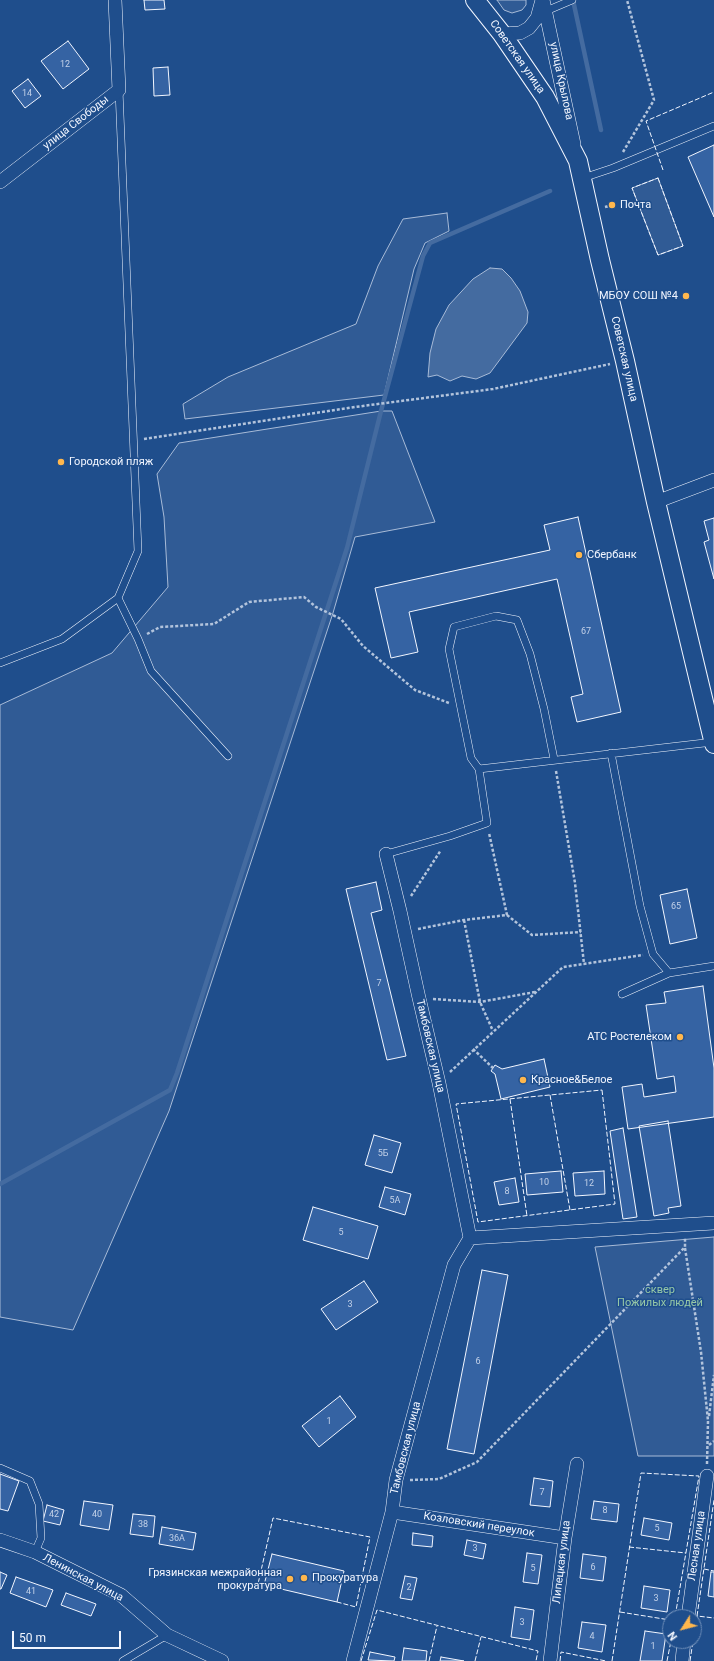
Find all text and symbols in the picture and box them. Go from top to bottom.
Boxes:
street label: Советская улица [487,18,547,96]
street label: улица Крылова [546,41,576,121]
house number: 12 [60,60,70,70]
house number: 14 [22,89,32,99]
street label: улица Свободы [40,93,112,153]
place label: Почта [620,198,651,212]
marker: Почта [607,200,617,210]
place label: МБОУ СОШ №4 [599,289,678,303]
marker: МБОУ СОШ №4 [681,291,691,301]
street label: Советская улица [608,315,640,403]
place label: Городской пляж [69,455,153,469]
marker: Городской пляж [56,457,66,467]
place label: Сбербанк [587,548,637,562]
marker: Сбербанк [574,550,584,560]
house number: 67 [581,627,591,637]
house number: 65 [671,902,681,912]
house number: 7 [376,979,382,989]
street label: Тамбовская улица [413,998,447,1094]
place label: АТС Ростелеком [587,1030,672,1044]
marker: АТС Ростелеком [675,1032,685,1042]
place label: Красное&Белое [531,1073,612,1087]
marker: Красное&Белое [518,1075,528,1085]
house number: 5Б [378,1149,388,1159]
house number: 10 [539,1178,549,1188]
house number: 12 [584,1179,594,1189]
house number: 8 [504,1187,510,1197]
house number: 5А [390,1196,400,1206]
house number: 5 [338,1228,344,1238]
park label: сквер Пожилых людей [617,1283,703,1309]
house number: 3 [347,1300,353,1310]
house number: 6 [475,1357,481,1367]
street label: Тамбовская улица [388,1400,424,1496]
house number: 1 [326,1417,332,1427]
house number: 7 [539,1488,545,1498]
house number: 8 [602,1506,608,1516]
house number: 42 [49,1510,59,1520]
house number: 40 [92,1510,102,1520]
street label: Козловский переулок [422,1510,536,1540]
street label: Лесная улица [686,1510,708,1582]
house number: 38 [138,1520,148,1530]
street label: Липецкая улица [550,1520,574,1604]
house number: 5 [654,1524,660,1534]
house number: 36А [169,1534,185,1544]
house number: 3 [472,1544,478,1554]
street label: Ленинская улица [40,1551,126,1605]
house number: 6 [590,1563,596,1573]
house number: 5 [530,1564,536,1574]
place label: Грязинская межрайонная прокуратура [148,1566,282,1592]
place label: Прокуратура [312,1571,378,1585]
marker: Прокуратура [299,1573,309,1583]
marker: Грязинская межрайонная прокуратура [285,1574,295,1584]
house number: 2 [406,1583,412,1593]
house number: 41 [26,1587,36,1597]
house number: 3 [653,1594,659,1604]
north arrow [662,1609,702,1649]
house number: 3 [519,1618,525,1628]
scale bar [14,1623,123,1649]
text: N [665,1629,680,1643]
text: 50 m [19,1631,46,1645]
house number: 4 [589,1632,595,1642]
house number: 1 [650,1642,656,1652]

